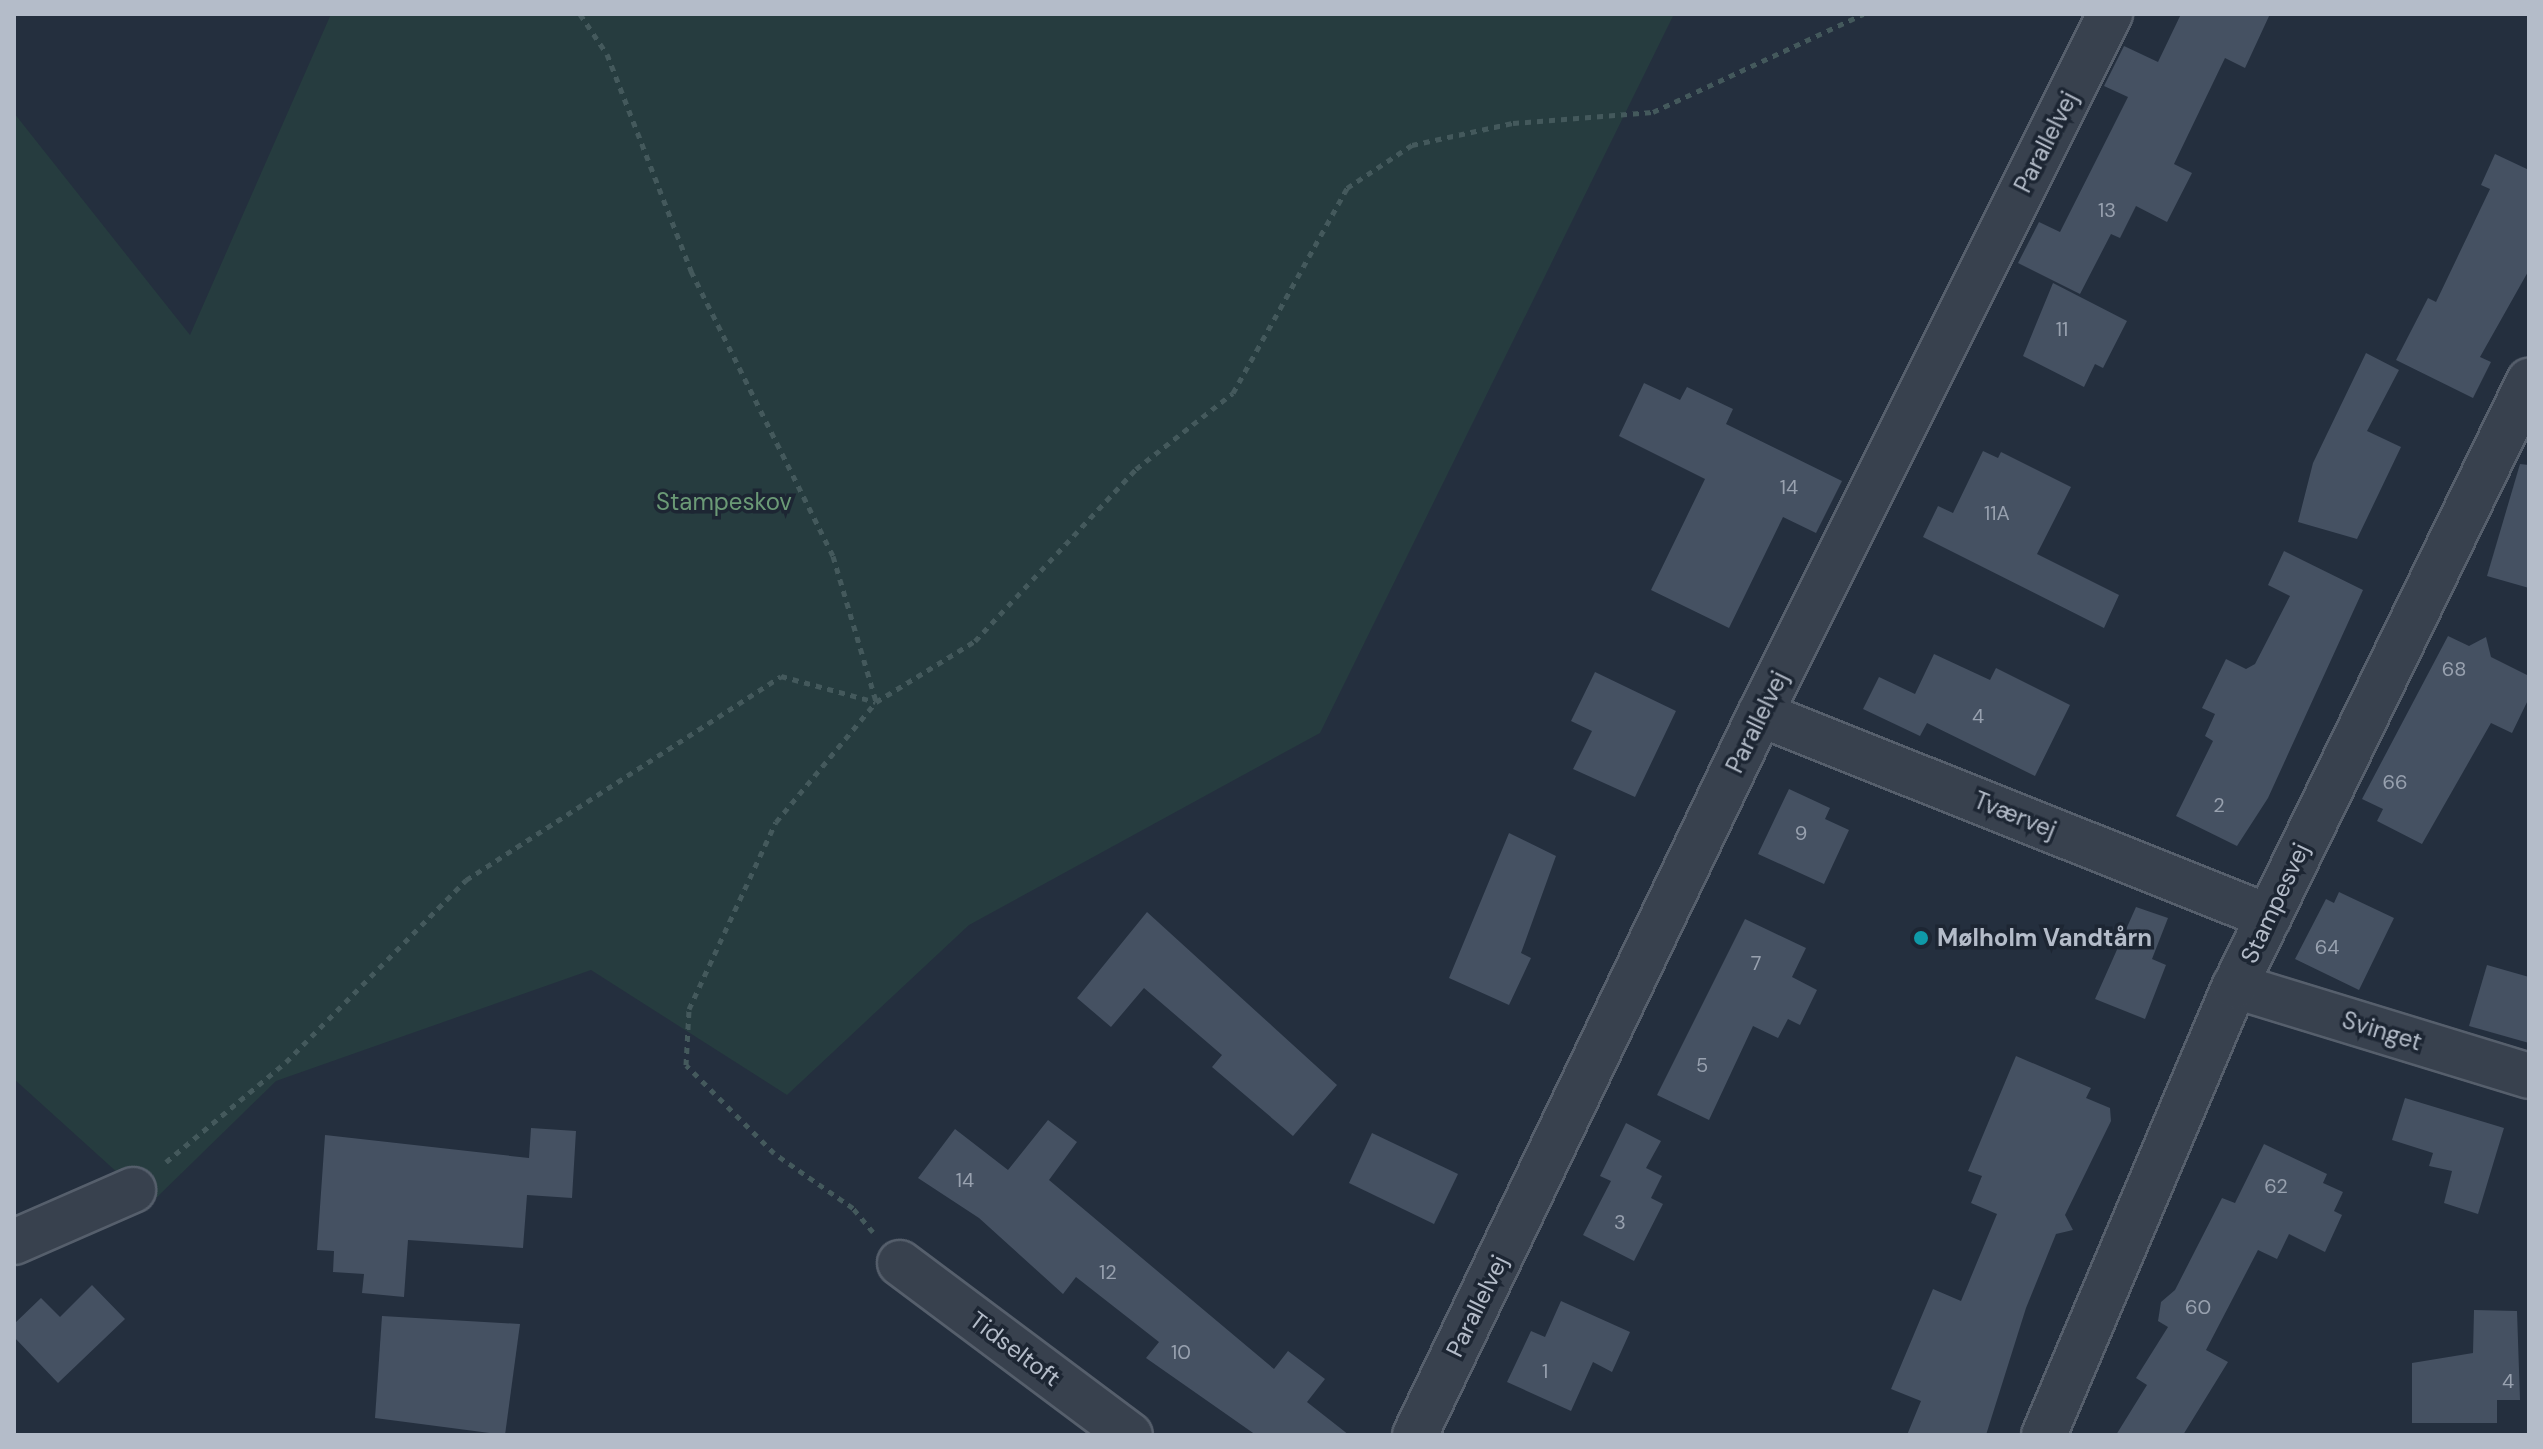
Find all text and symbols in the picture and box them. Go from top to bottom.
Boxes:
street label: Parallelvej [2008,87,2084,197]
house number: 13 [2098,198,2116,222]
house number: 11 [2056,317,2068,341]
house number: 14 [1780,475,1798,499]
park label: Stampeskov [656,488,792,516]
house number: 11A [1984,501,2010,525]
house number: 68 [2442,657,2466,681]
street label: Parallelvej [1720,666,1794,778]
house number: 4 [1972,704,1984,728]
house number: 66 [2382,770,2408,794]
street label: Tværvej [1970,785,2060,845]
house number: 2 [2213,793,2225,817]
house number: 9 [1795,821,1807,845]
street label: Stampesvej [2235,838,2315,968]
place label: Mølholm Vandtårn [1937,924,2152,952]
marker: Mølholm Vandtårn [1912,929,1930,947]
house number: 64 [2315,935,2339,959]
house number: 7 [1751,951,1761,975]
street label: Svinget [2339,1005,2425,1057]
house number: 5 [1696,1053,1708,1077]
house number: 14 [956,1168,974,1192]
house number: 62 [2264,1174,2288,1198]
house number: 3 [1614,1210,1626,1234]
street label: Parallelvej [1440,1250,1514,1362]
house number: 12 [1099,1260,1117,1284]
house number: 60 [2185,1295,2211,1319]
street label: Tidseltoft [964,1306,1066,1392]
house number: 10 [1171,1340,1191,1364]
house number: 1 [1542,1359,1548,1383]
house number: 4 [2502,1369,2514,1393]

